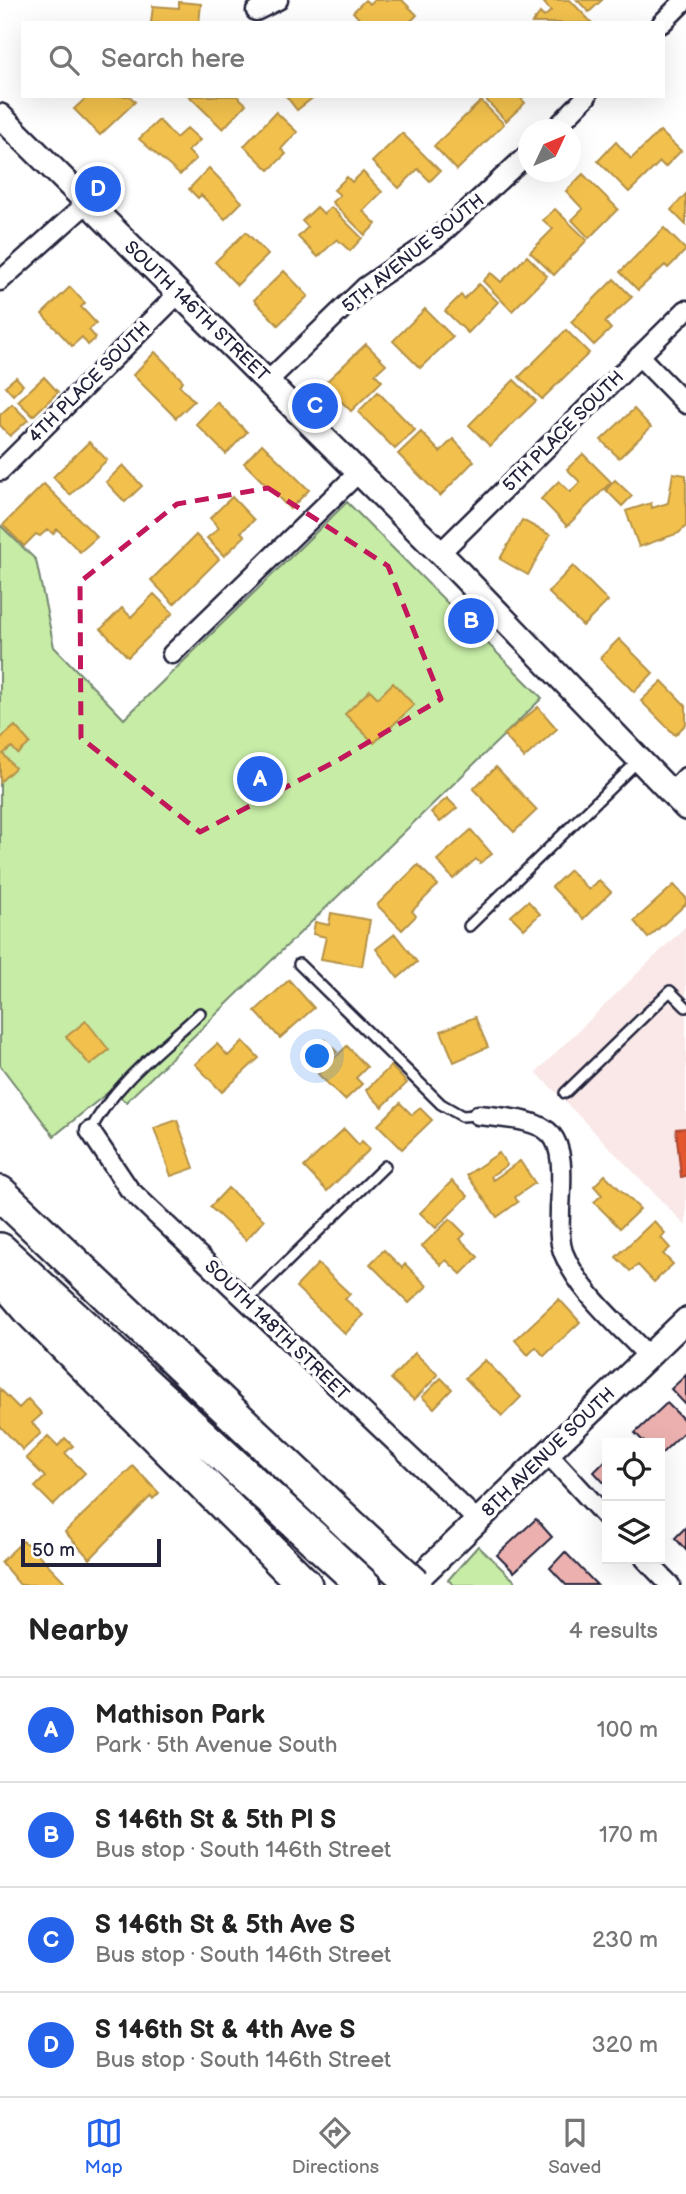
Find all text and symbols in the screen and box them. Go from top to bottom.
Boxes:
search box [21,21,665,98]
icon: search [45,41,83,79]
text: Search here [101,44,245,75]
north arrow [518,119,581,182]
pin: D [75,163,121,215]
street label: 5TH AVENUE SOUTH [338,190,488,317]
street label: SOUTH 146TH STREET [120,237,273,386]
street label: 4TH PLACE SOUTH [24,317,154,447]
street label: 5TH PLACE SOUTH [499,367,628,496]
pin: C [292,380,338,432]
pin: B [448,595,494,647]
pin: A [237,753,283,805]
your location [300,1039,334,1073]
street label: SOUTH 148TH STREET [200,1256,353,1405]
street label: 8TH AVENUE SOUTH [478,1383,619,1521]
map controls [602,1438,665,1564]
button: locate [602,1438,665,1501]
button: layers [602,1501,665,1564]
scale bar [21,1536,161,1568]
text: 50 m [32,1539,75,1562]
text: Nearby [28,1613,128,1649]
text: 4 results [569,1617,658,1645]
text: Mathison Park [95,1700,265,1731]
text: A [44,1716,58,1744]
text: 100 m [597,1716,658,1744]
text: Park · 5th Avenue South [95,1731,338,1759]
text: S 146th St & 5th Pl S [95,1805,336,1836]
text: B [43,1821,59,1849]
text: 170 m [599,1821,658,1849]
text: Bus stop · South 146th Street [95,1836,391,1864]
text: S 146th St & 5th Ave S [95,1910,355,1941]
text: C [43,1926,59,1954]
text: 230 m [592,1926,658,1954]
text: Bus stop · South 146th Street [95,1941,391,1969]
text: S 146th St & 4th Ave S [95,2015,355,2046]
text: D [43,2031,59,2059]
text: 320 m [592,2031,658,2059]
text: Bus stop · South 146th Street [95,2046,391,2074]
tab: Map [85,2114,123,2179]
tab: Directions [292,2114,379,2179]
tab: Saved [548,2114,601,2179]

